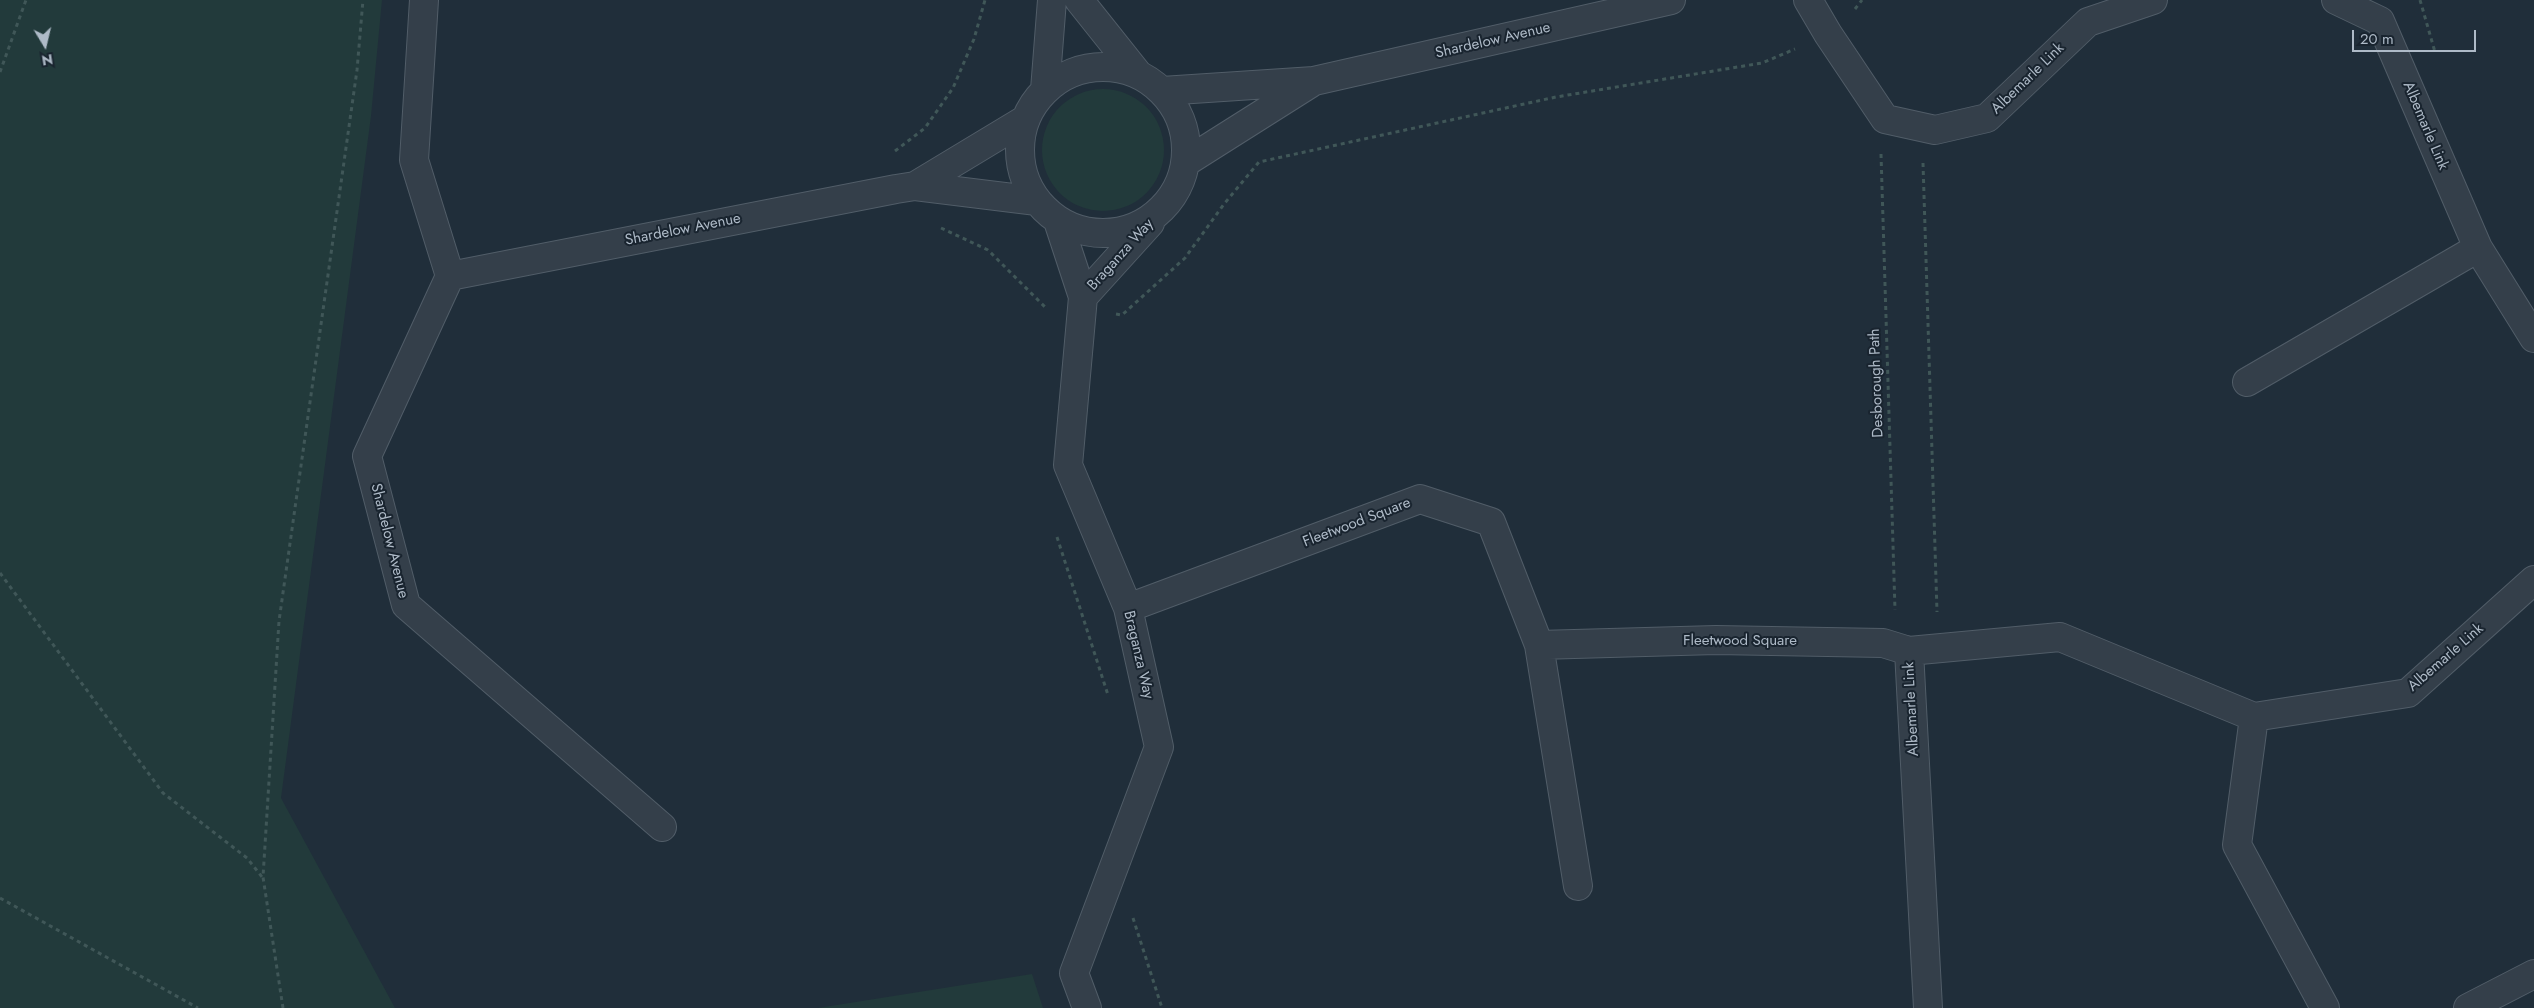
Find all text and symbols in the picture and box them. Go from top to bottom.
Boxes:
street label: Shardelow Avenue [1434,19,1552,63]
north arrow [20,20,70,70]
scale bar [2354,20,2478,52]
text: 20 m [2360,28,2394,50]
street label: Albemarle Link [1988,40,2068,118]
text: N [40,49,54,71]
street label: Albemarle Link [2398,79,2452,173]
street label: Shardelow Avenue [624,210,742,250]
street label: Braganza Way [1084,216,1158,294]
street label: Desborough Path [1866,328,1888,438]
street label: Shardelow Avenue [366,482,412,600]
street label: Fleetwood Square [1301,494,1413,552]
street label: Braganza Way [1119,609,1157,701]
street label: Albemarle Link [2404,620,2488,696]
street label: Fleetwood Square [1683,632,1797,650]
street label: Albemarle Link [1901,661,1923,757]

